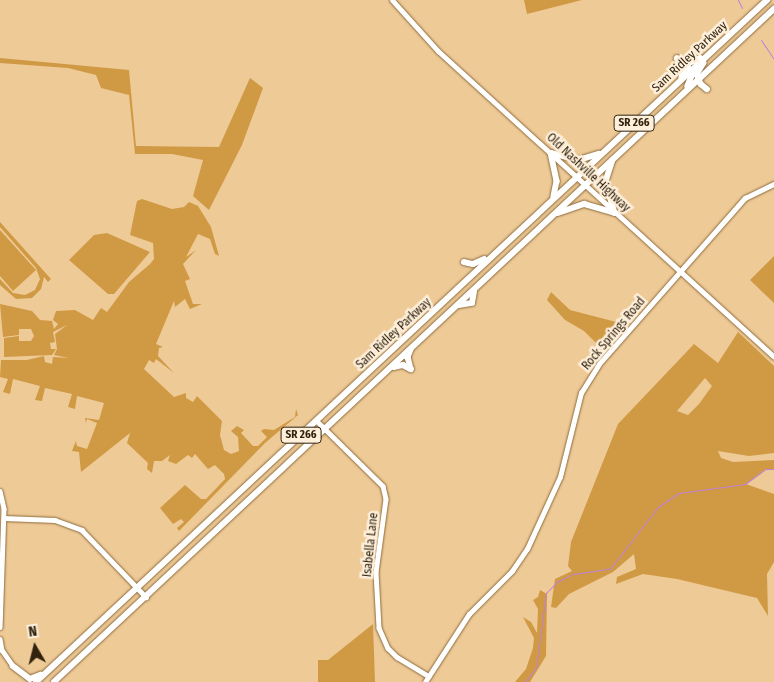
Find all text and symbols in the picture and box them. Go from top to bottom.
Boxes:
street label: Sam Ridley Parkway [650,19,730,95]
road number: SR 266 [613,115,655,132]
street label: Old Nashville Highway [543,131,633,215]
street label: Rock Springs Road [579,295,649,373]
street label: Sam Ridley Parkway [354,296,434,372]
road number: SR 266 [280,426,322,444]
street label: Isabella Lane [360,512,382,578]
north arrow [10,622,60,672]
text: N [27,623,38,641]

